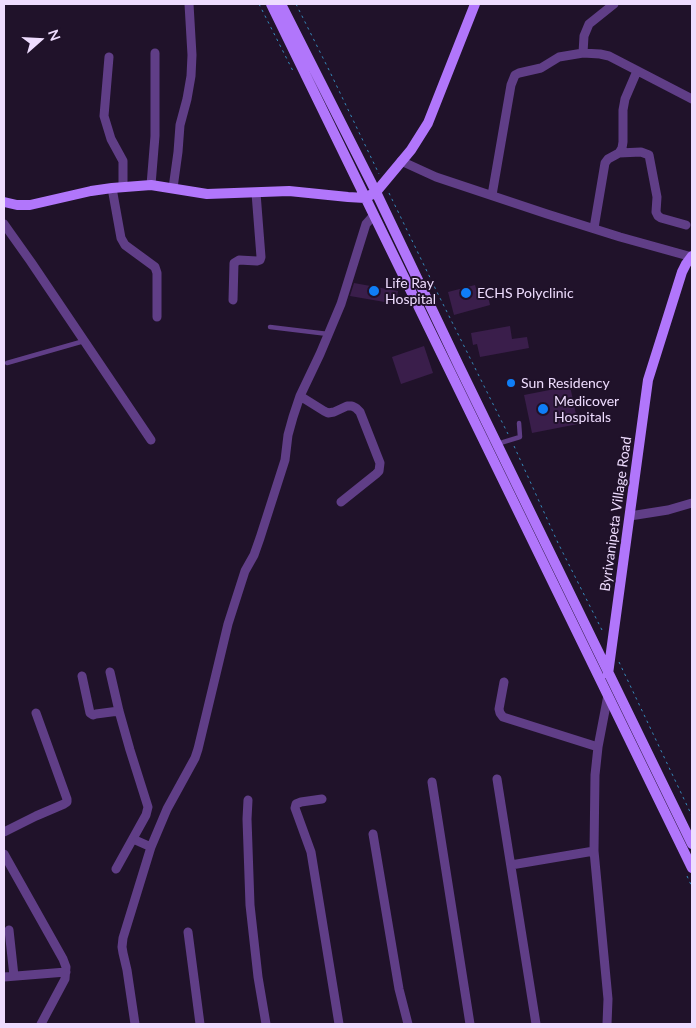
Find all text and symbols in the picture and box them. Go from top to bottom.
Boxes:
north arrow [15,15,65,65]
text: N [45,27,64,43]
place label: Life Ray Hospital [385,275,436,308]
marker: Life Ray Hospital [367,284,381,298]
place label: ECHS Polyclinic [477,285,574,301]
marker: ECHS Polyclinic [459,286,473,300]
place label: Sun Residency [521,375,610,391]
marker: Sun Residency [505,377,517,389]
place label: Medicover Hospitals [554,393,619,426]
marker: Medicover Hospitals [536,402,550,416]
street label: Byrivanipeta Village Road [597,436,635,592]

